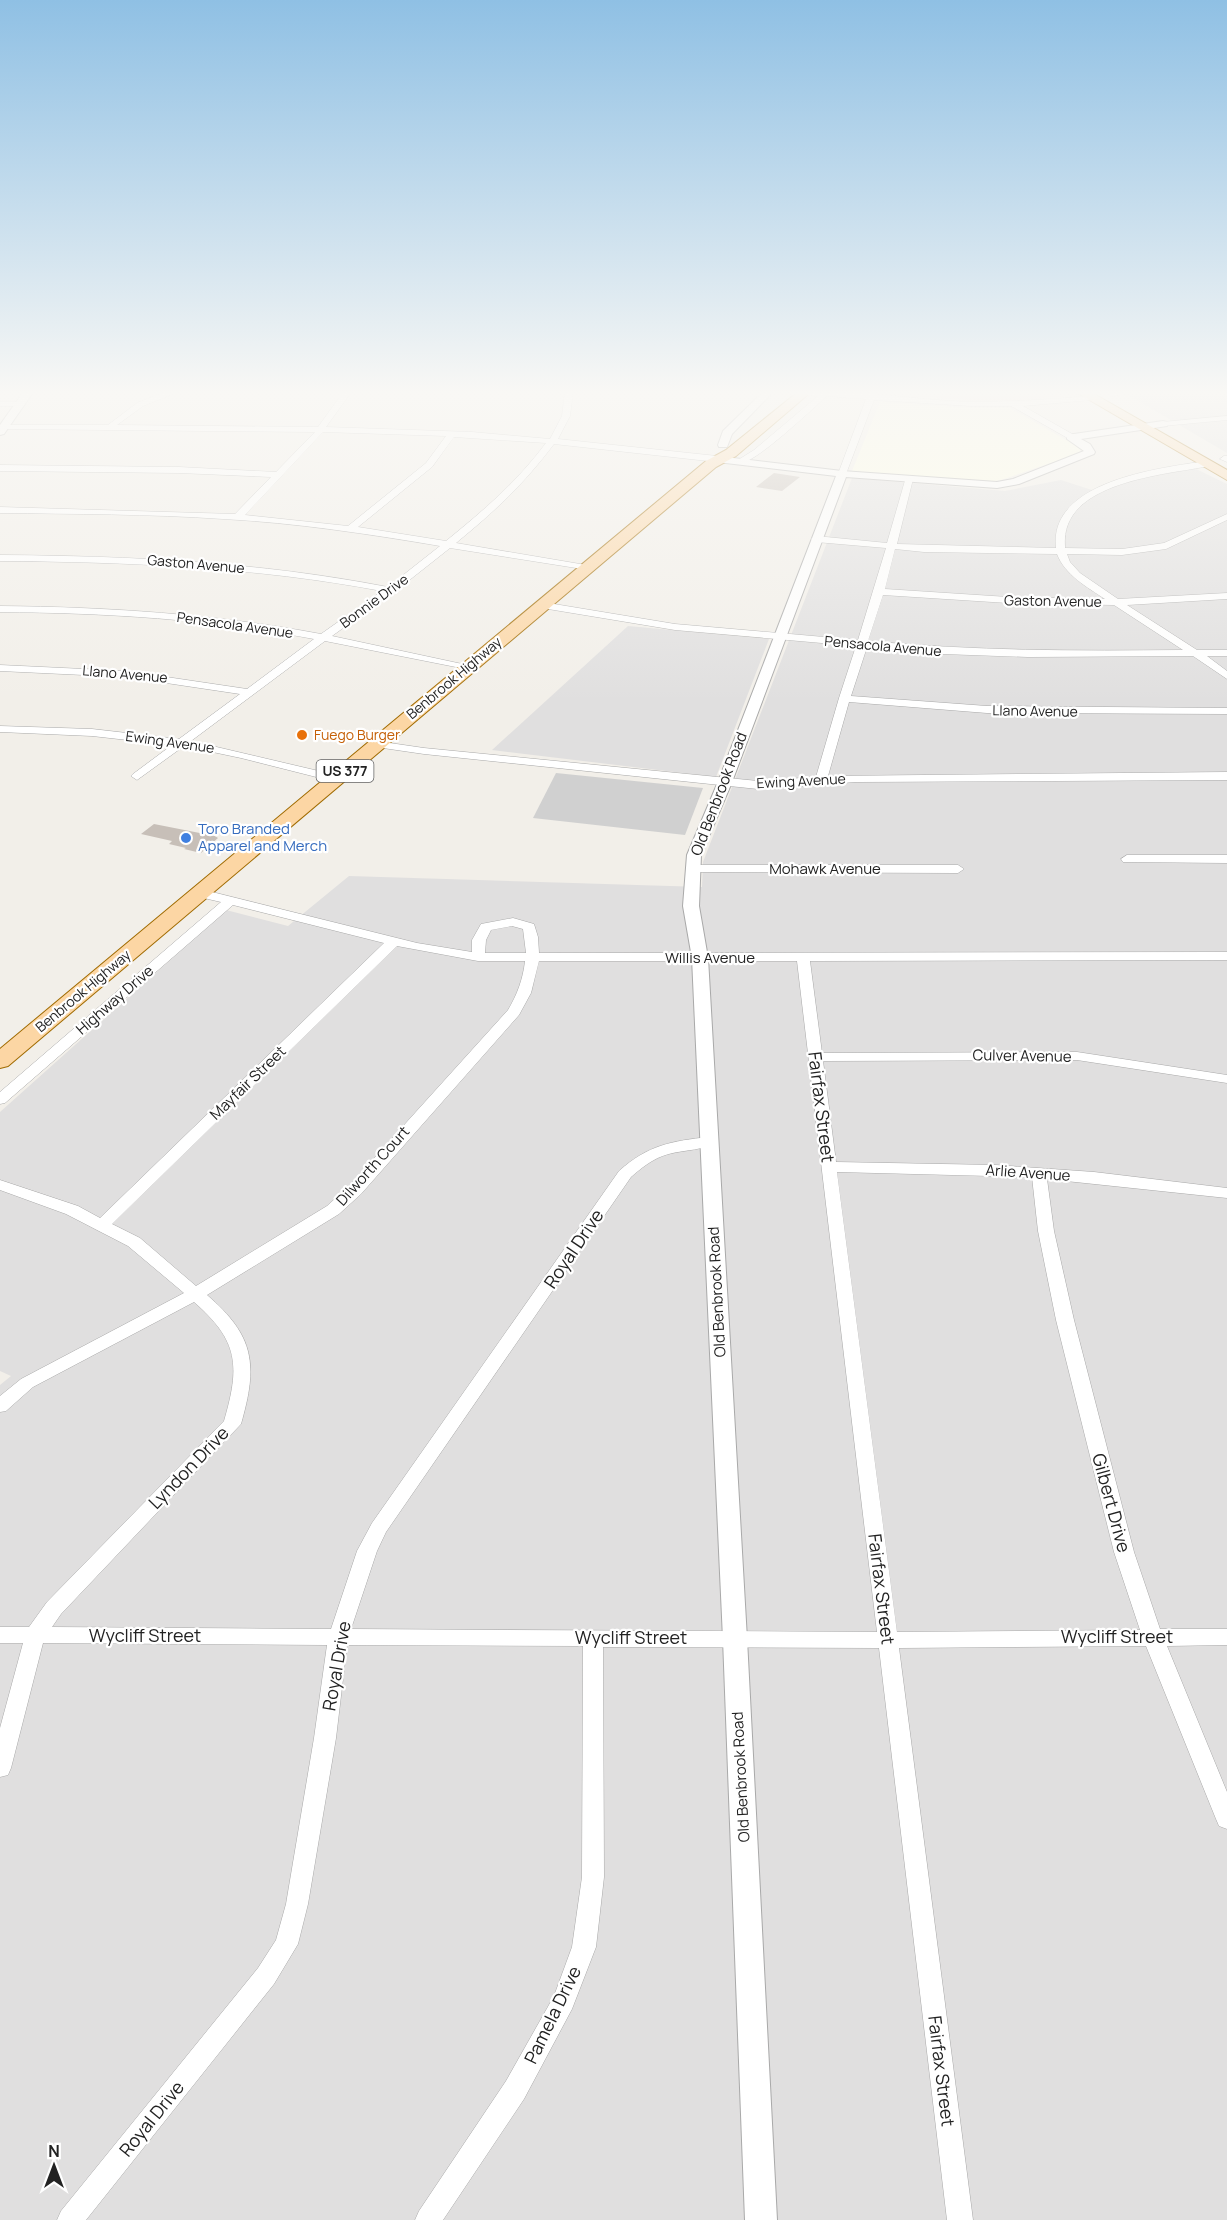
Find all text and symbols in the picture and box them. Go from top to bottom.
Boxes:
street label: Gaston Avenue [147,550,246,577]
street label: Bonnie Drive [336,569,412,632]
street label: Gaston Avenue [1004,590,1102,611]
street label: Pensacola Avenue [176,607,295,642]
street label: Pensacola Avenue [824,631,942,660]
street label: Benbrook Highway [402,632,506,723]
street label: Llano Avenue [82,660,168,687]
street label: Llano Avenue [992,700,1078,721]
place label: Fuego Burger [314,725,400,744]
street label: Ewing Avenue [125,726,216,757]
marker: Fuego Burger [295,728,309,742]
street label: Old Benbrook Road [685,729,752,859]
road number: US 377 [316,760,374,782]
street label: Ewing Avenue [756,769,846,792]
place label: Toro Branded Apparel and Merch [198,818,327,856]
marker: Toro Branded Apparel and Merch [179,831,193,845]
street label: Mohawk Avenue [769,858,881,879]
street label: Benbrook Highway [31,945,135,1036]
street label: Willis Avenue [665,947,755,968]
street label: Highway Drive [71,960,158,1039]
street label: Mayfair Street [205,1041,290,1124]
street label: Culver Avenue [972,1044,1072,1067]
street label: Fairfax Street [803,1050,841,1164]
street label: Dilworth Court [331,1121,414,1210]
street label: Arlie Avenue [985,1159,1071,1186]
street label: Royal Drive [538,1204,608,1293]
street label: Old Benbrook Road [703,1226,730,1358]
street label: Lyndon Drive [143,1421,234,1514]
street label: Gilbert Drive [1087,1451,1137,1555]
street label: Fairfax Street [863,1532,901,1646]
street label: Royal Drive [316,1619,356,1713]
street label: Wycliff Street [89,1623,201,1647]
street label: Wycliff Street [1061,1624,1173,1648]
street label: Wycliff Street [575,1625,687,1649]
street label: Old Benbrook Road [727,1711,754,1843]
street label: Pamela Drive [518,1962,586,2067]
street label: Fairfax Street [923,2014,961,2128]
street label: Royal Drive [113,2076,189,2161]
north arrow [24,2136,84,2196]
text: N [48,2140,60,2162]

